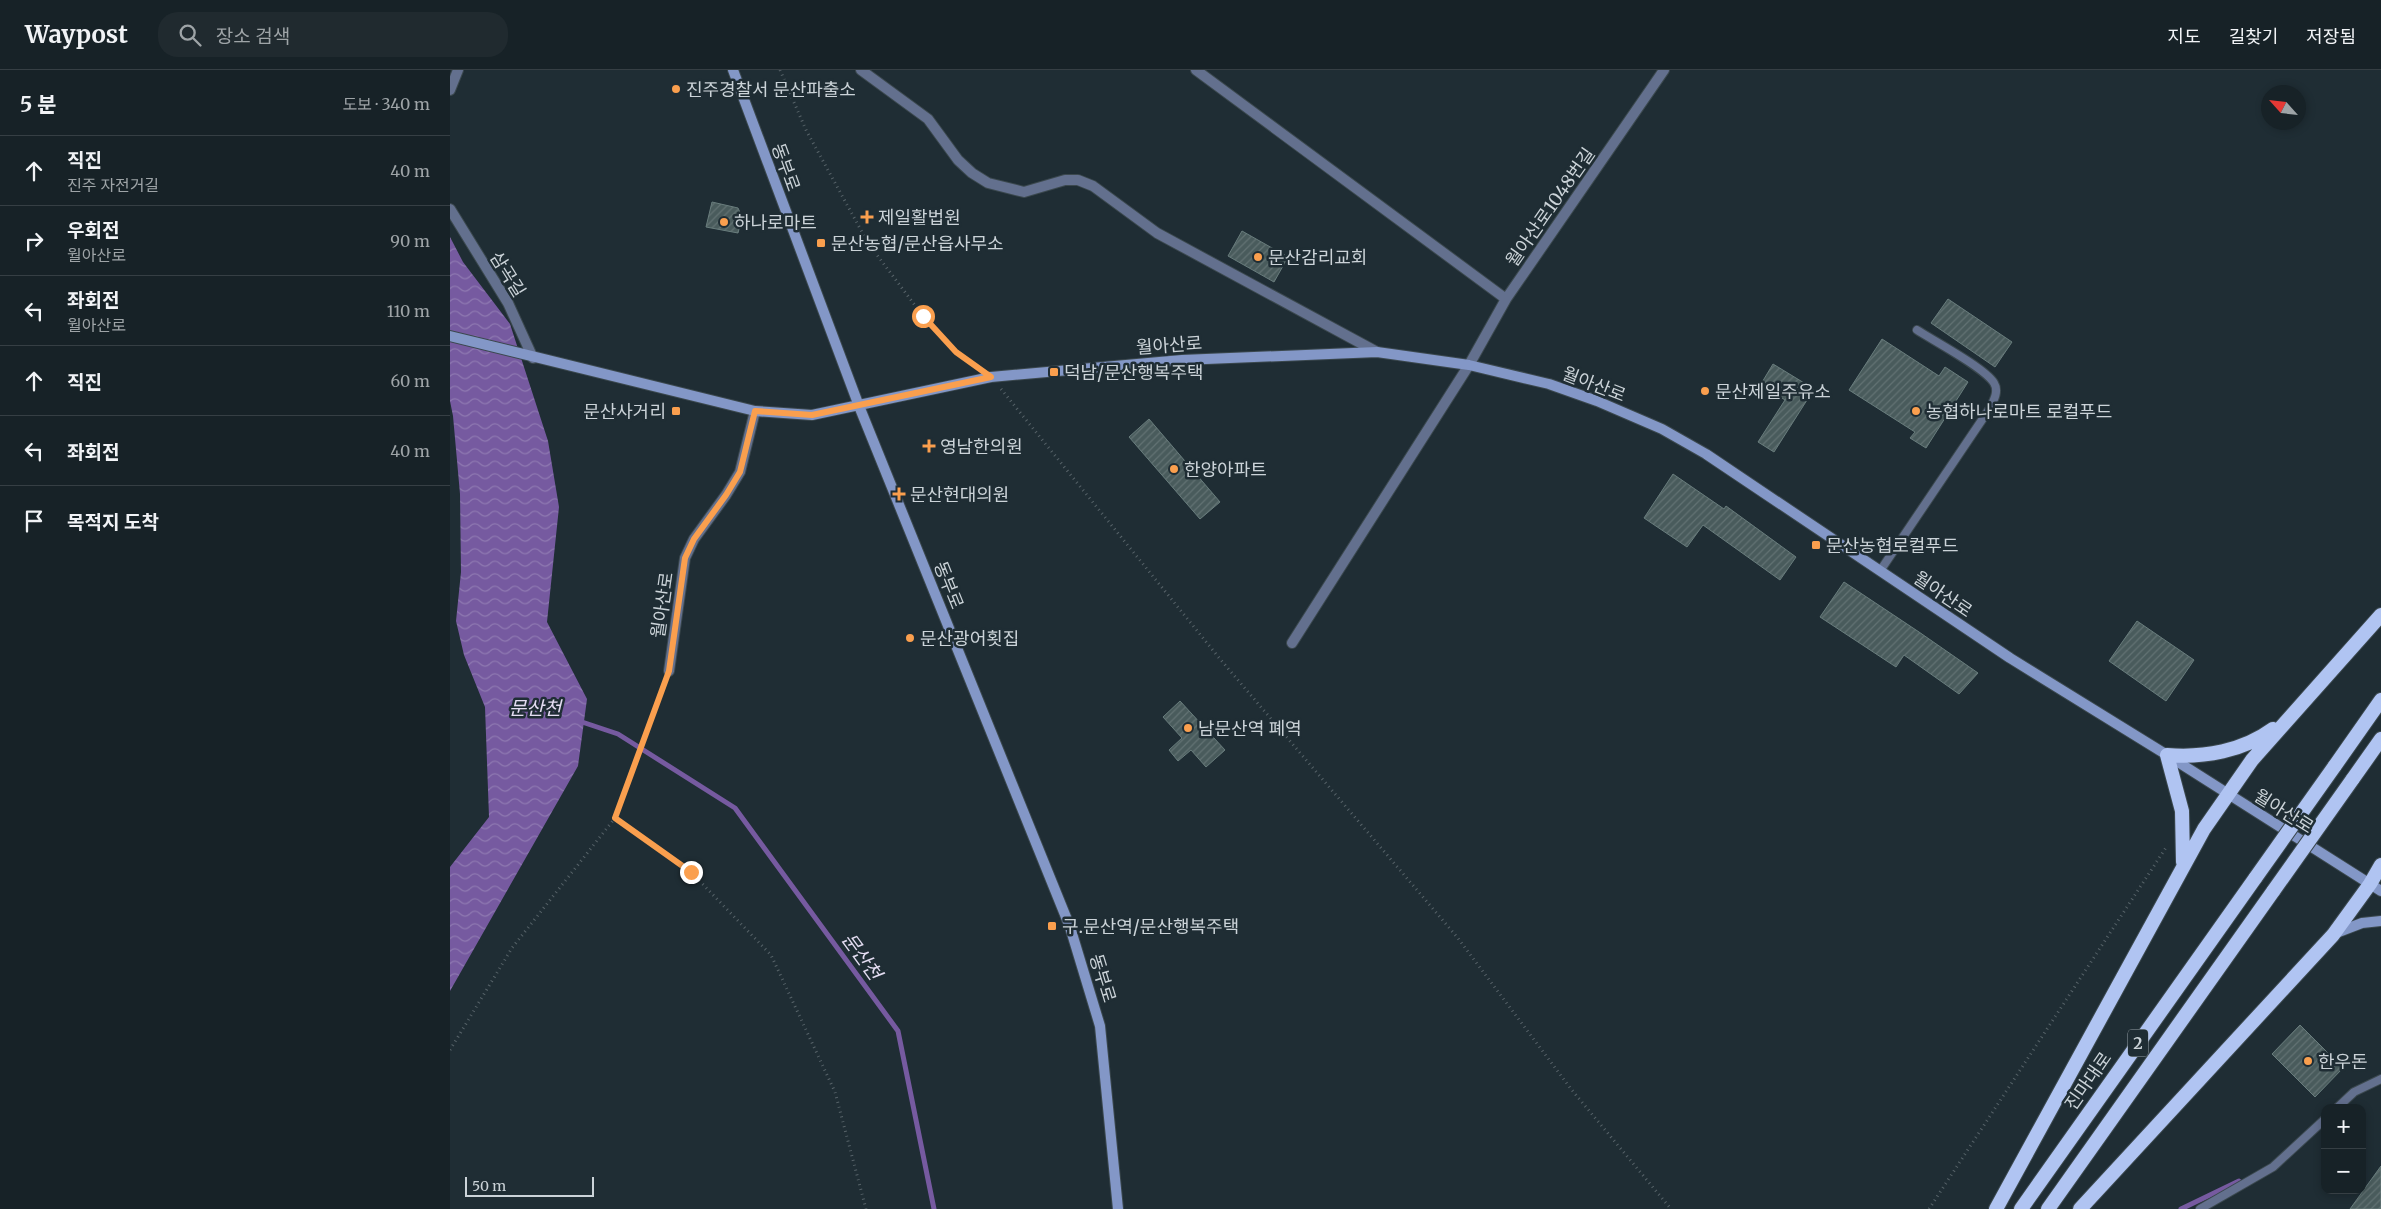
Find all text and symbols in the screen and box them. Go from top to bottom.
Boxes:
search box [158,12,508,57]
text: Waypost [25,19,128,50]
icon: search [176,21,204,49]
text: 장소 검색 [216,24,290,48]
text: 지도 [2168,25,2201,48]
text: 길찾기 [2229,25,2278,48]
text: 저장됨 [2306,25,2356,48]
place label: 진주경찰서 문산파출소 [686,78,856,101]
marker: 진주경찰서 문산파출소 [670,83,682,95]
north arrow [2261,85,2306,130]
text: 5 분 [20,91,57,118]
text: 도보 · 340 m [343,94,430,114]
street label: 동부로 [767,140,805,194]
street label: 월아산로1048번길 [1500,143,1600,271]
text: 직진 [67,148,102,172]
icon: ahead [20,157,48,185]
text: 40 m [390,161,430,181]
text: 진주 자전거길 [67,175,159,195]
place label: 제일활법원 [878,206,961,229]
marker: 제일활법원 [860,210,874,224]
place label: 하나로마트 [734,211,817,234]
marker: 하나로마트 [718,216,730,228]
text: 우회전 [67,218,119,242]
icon: right [20,227,48,255]
text: 90 m [390,231,430,251]
place label: 문산농협/문산읍사무소 [831,232,1004,255]
marker: 문산농협/문산읍사무소 [815,237,827,249]
text: 월아산로 [67,245,126,265]
place label: 문산감리교회 [1268,246,1367,269]
street label: 삼곡길 [485,247,531,301]
marker: 문산감리교회 [1252,251,1264,263]
text: 좌회전 [67,288,119,312]
icon: left [20,297,48,325]
text: 110 m [387,301,430,321]
route start [912,305,935,328]
text: 월아산로 [67,315,126,335]
street label: 월아산로 [1135,331,1203,359]
place label: 덕남/문산행복주택 [1064,361,1204,384]
street label: 월아산로 [1559,361,1629,407]
marker: 덕남/문산행복주택 [1048,366,1060,378]
icon: ahead [20,367,48,395]
text: 직진 [67,370,102,394]
text: 60 m [390,371,430,391]
place label: 문산제일주유소 [1715,380,1831,403]
marker: 문산제일주유소 [1699,385,1711,397]
place label: 문산사거리 [583,400,666,423]
place label: 농협하나로마트 로컬푸드 [1926,400,2112,423]
marker: 문산사거리 [670,405,682,417]
marker: 농협하나로마트 로컬푸드 [1910,405,1922,417]
place label: 영남한의원 [940,435,1023,458]
icon: left [20,437,48,465]
marker: 영남한의원 [922,439,936,453]
text: 좌회전 [67,440,119,464]
text: 40 m [390,441,430,461]
place label: 한양아파트 [1184,458,1267,481]
marker: 한양아파트 [1168,463,1180,475]
place label: 문산현대의원 [910,483,1009,506]
marker: 문산현대의원 [892,487,906,501]
icon: arrive [20,507,48,535]
text: 목적지 도착 [67,510,159,534]
place label: 문산농협로컬푸드 [1826,534,1958,557]
marker: 문산농협로컬푸드 [1810,539,1822,551]
street label: 동부로 [929,558,969,612]
street label: 월아산로 [1909,566,1977,622]
street label: 월아산로 [646,571,678,639]
place label: 문산광어횟집 [920,627,1019,650]
marker: 문산광어횟집 [904,632,916,644]
water label: 문산천 [509,696,563,720]
place label: 남문산역 폐역 [1198,717,1302,740]
marker: 남문산역 폐역 [1182,722,1194,734]
street label: 월아산로 [2250,784,2318,838]
route end [680,861,703,884]
place label: 구.문산역/문산행복주택 [1062,915,1239,938]
marker: 구.문산역/문산행복주택 [1046,920,1058,932]
water label: 문산천 [837,928,888,985]
street label: 동부로 [1085,951,1121,1005]
road number: 2 [2128,1030,2148,1056]
street label: 진마대로 [2060,1047,2116,1115]
place label: 한우돈 [2318,1050,2368,1073]
marker: 한우돈 [2302,1055,2314,1067]
map controls [2321,1104,2366,1194]
button: + [2321,1104,2366,1149]
button: − [2321,1149,2366,1194]
scale bar [465,1174,594,1197]
text: 50 m [472,1177,506,1195]

